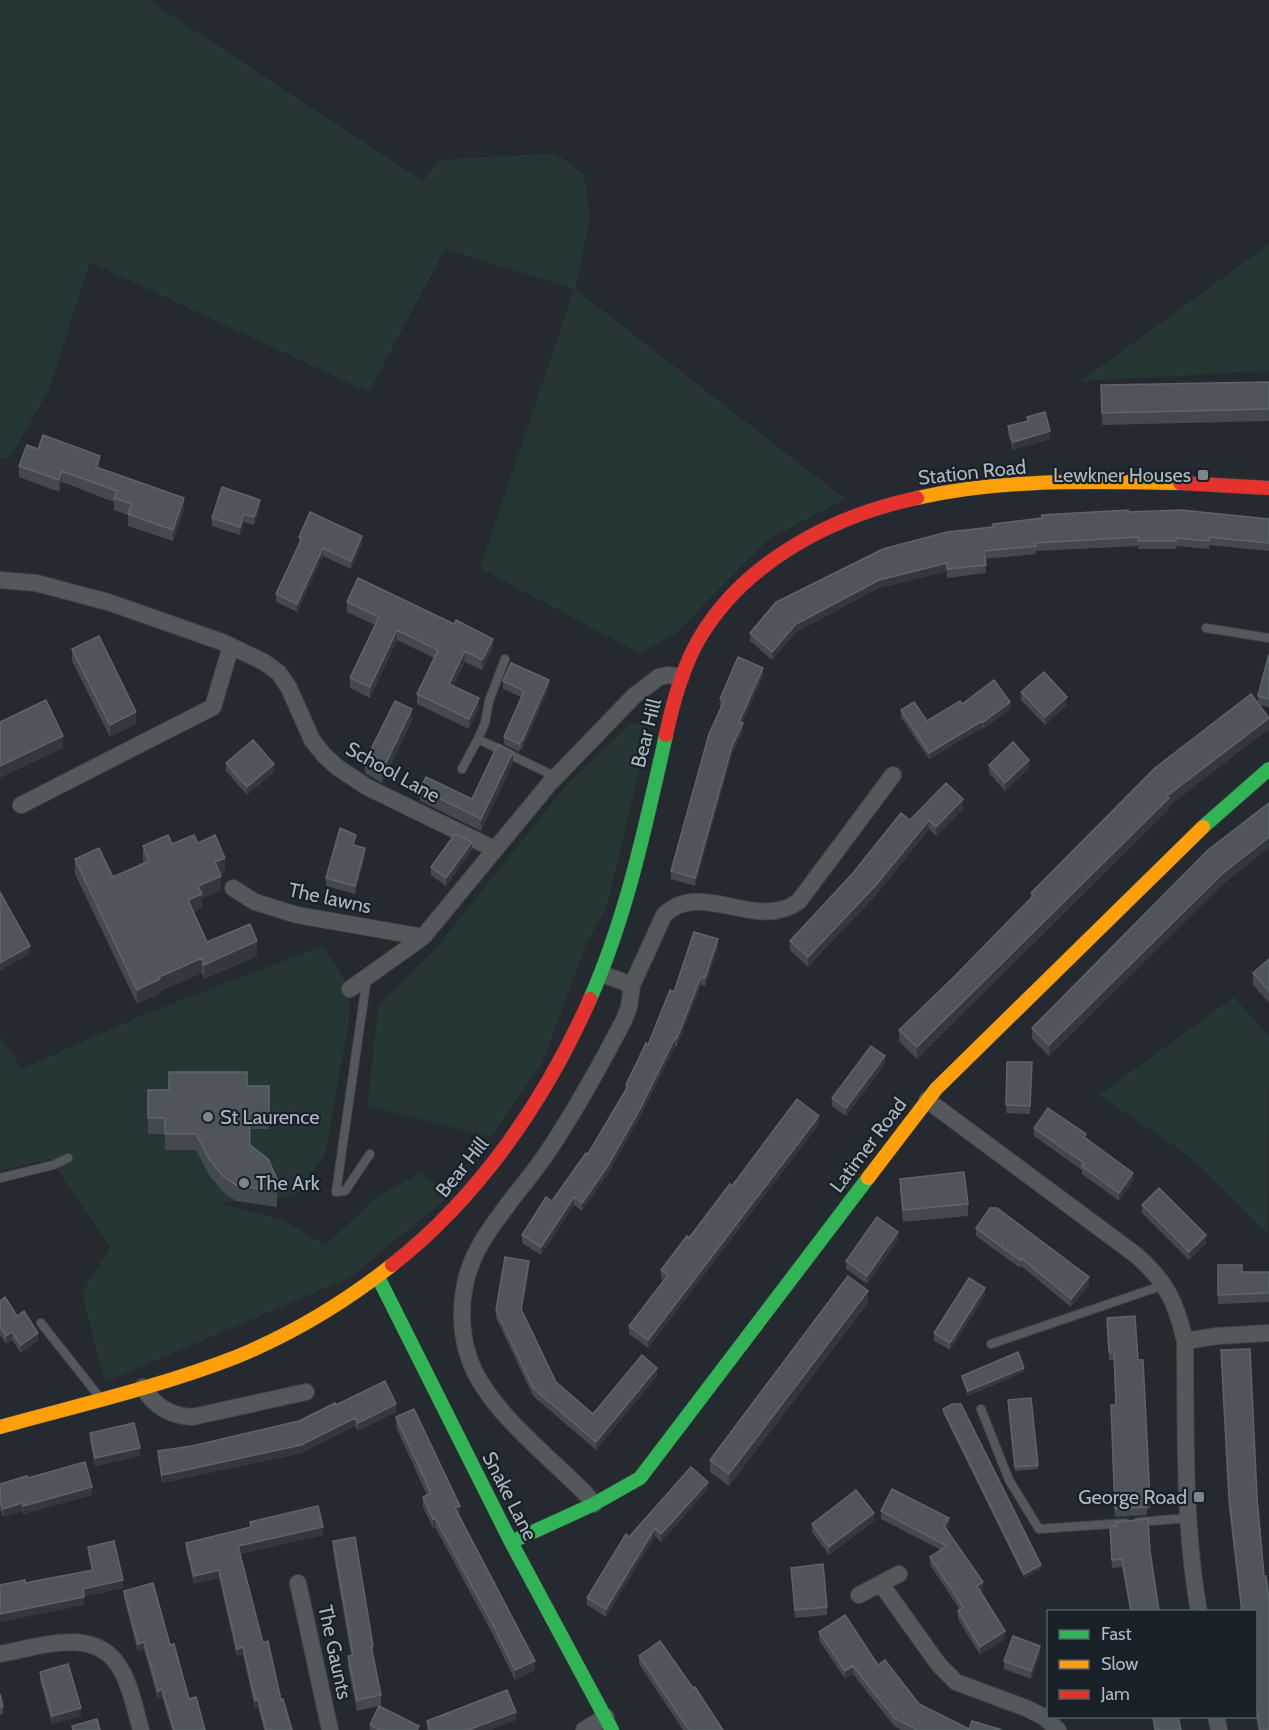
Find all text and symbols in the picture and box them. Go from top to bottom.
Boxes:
street label: Station Road [917,454,1027,490]
place label: Lewkner Houses [1053,463,1191,487]
marker: Lewkner Houses [1196,468,1210,482]
street label: Bear Hill [626,696,666,770]
street label: School Lane [342,736,444,808]
street label: The lawns [286,878,374,918]
street label: Latimer Road [825,1093,911,1197]
place label: St Laurence [220,1105,319,1129]
marker: St Laurence [201,1110,215,1124]
street label: Bear Hill [431,1132,494,1202]
place label: The Ark [256,1171,320,1195]
marker: The Ark [237,1176,251,1190]
street label: Snake Lane [477,1447,543,1545]
place label: George Road [1078,1485,1187,1509]
marker: George Road [1192,1490,1206,1504]
street label: The Gaunts [313,1603,357,1701]
legend [1047,1610,1257,1718]
text: Fast [1101,1623,1132,1645]
text: Slow [1101,1653,1138,1675]
text: Jam [1100,1683,1130,1705]

